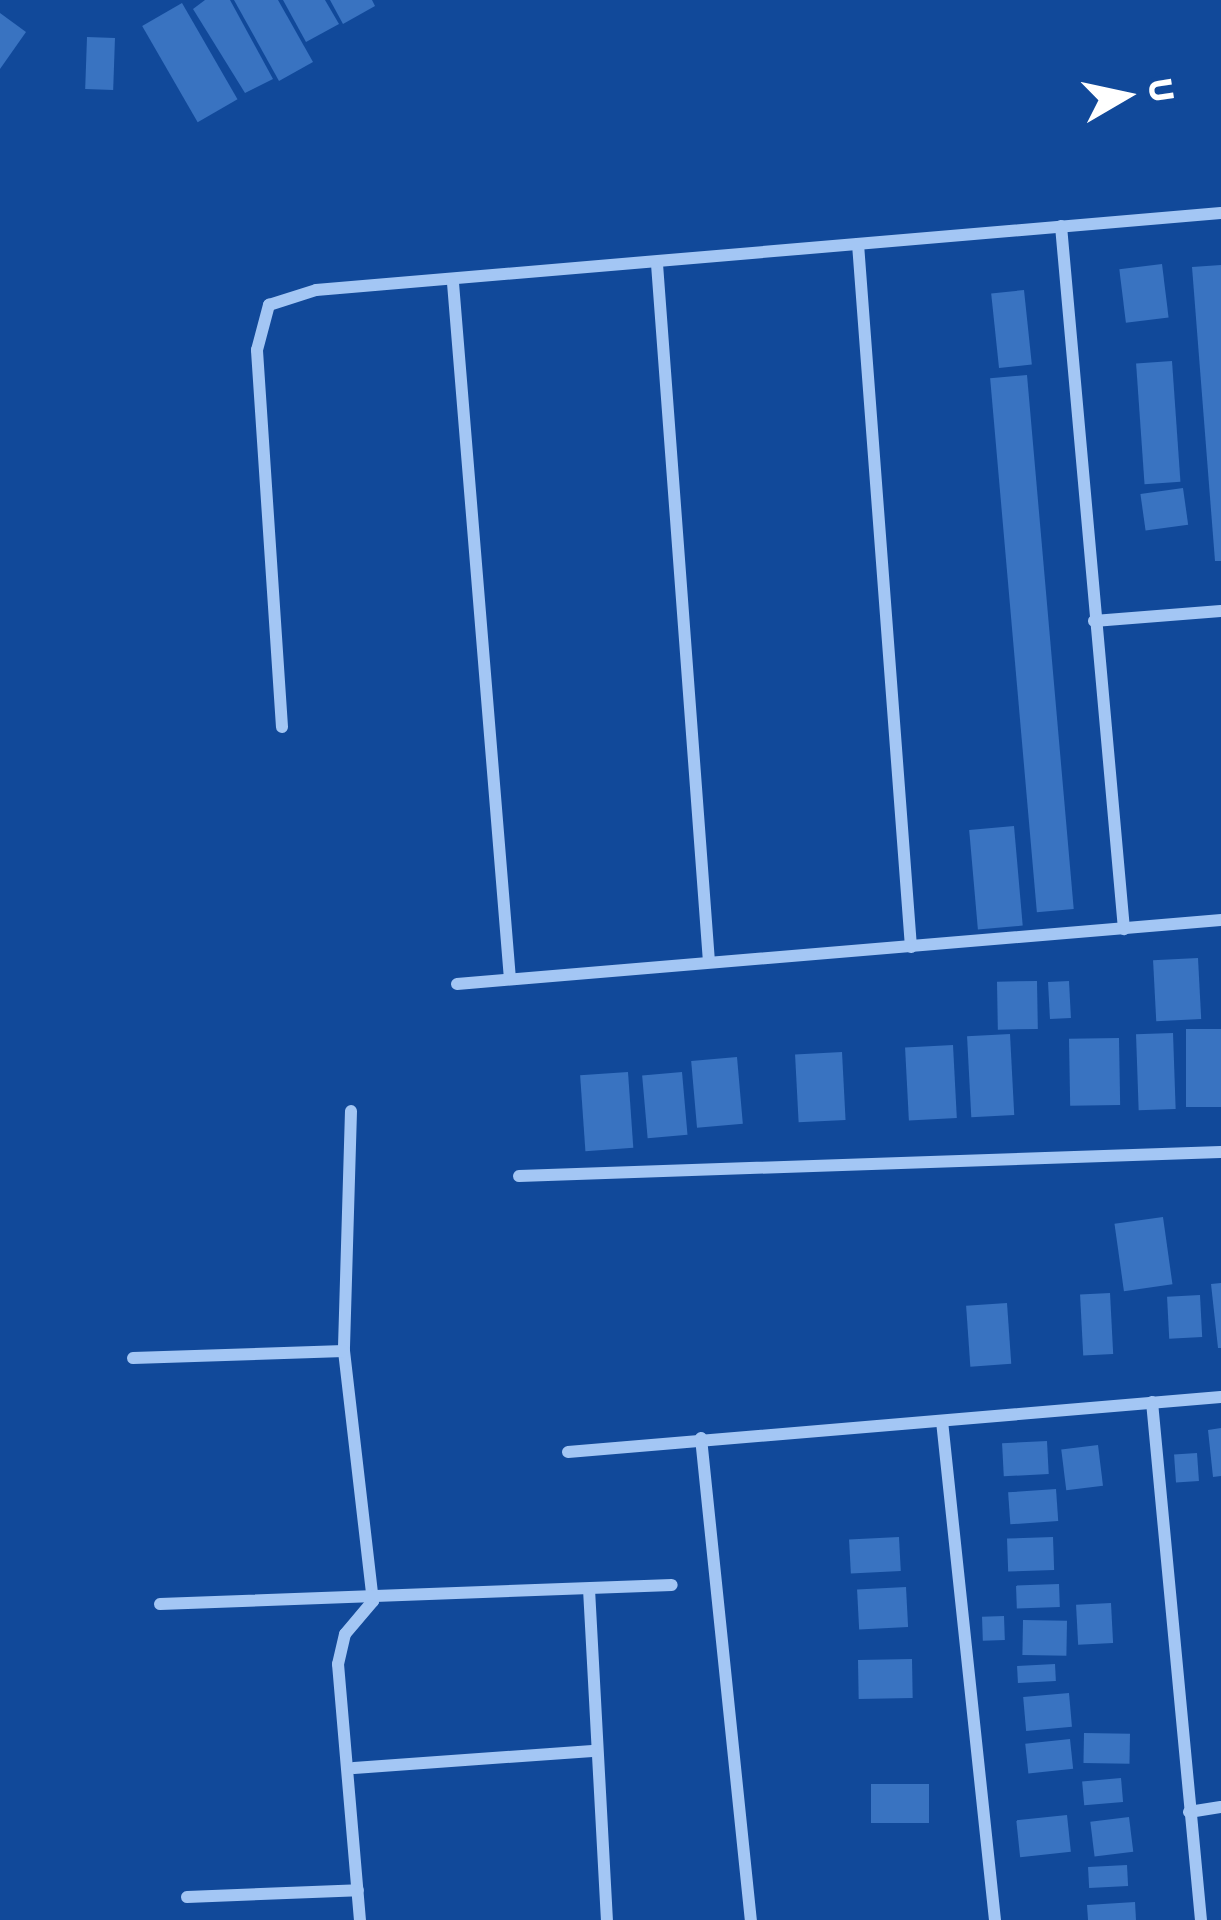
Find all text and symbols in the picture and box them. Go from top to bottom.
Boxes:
north arrow [1065,36,1185,156]
text: U [1136,75,1186,105]

